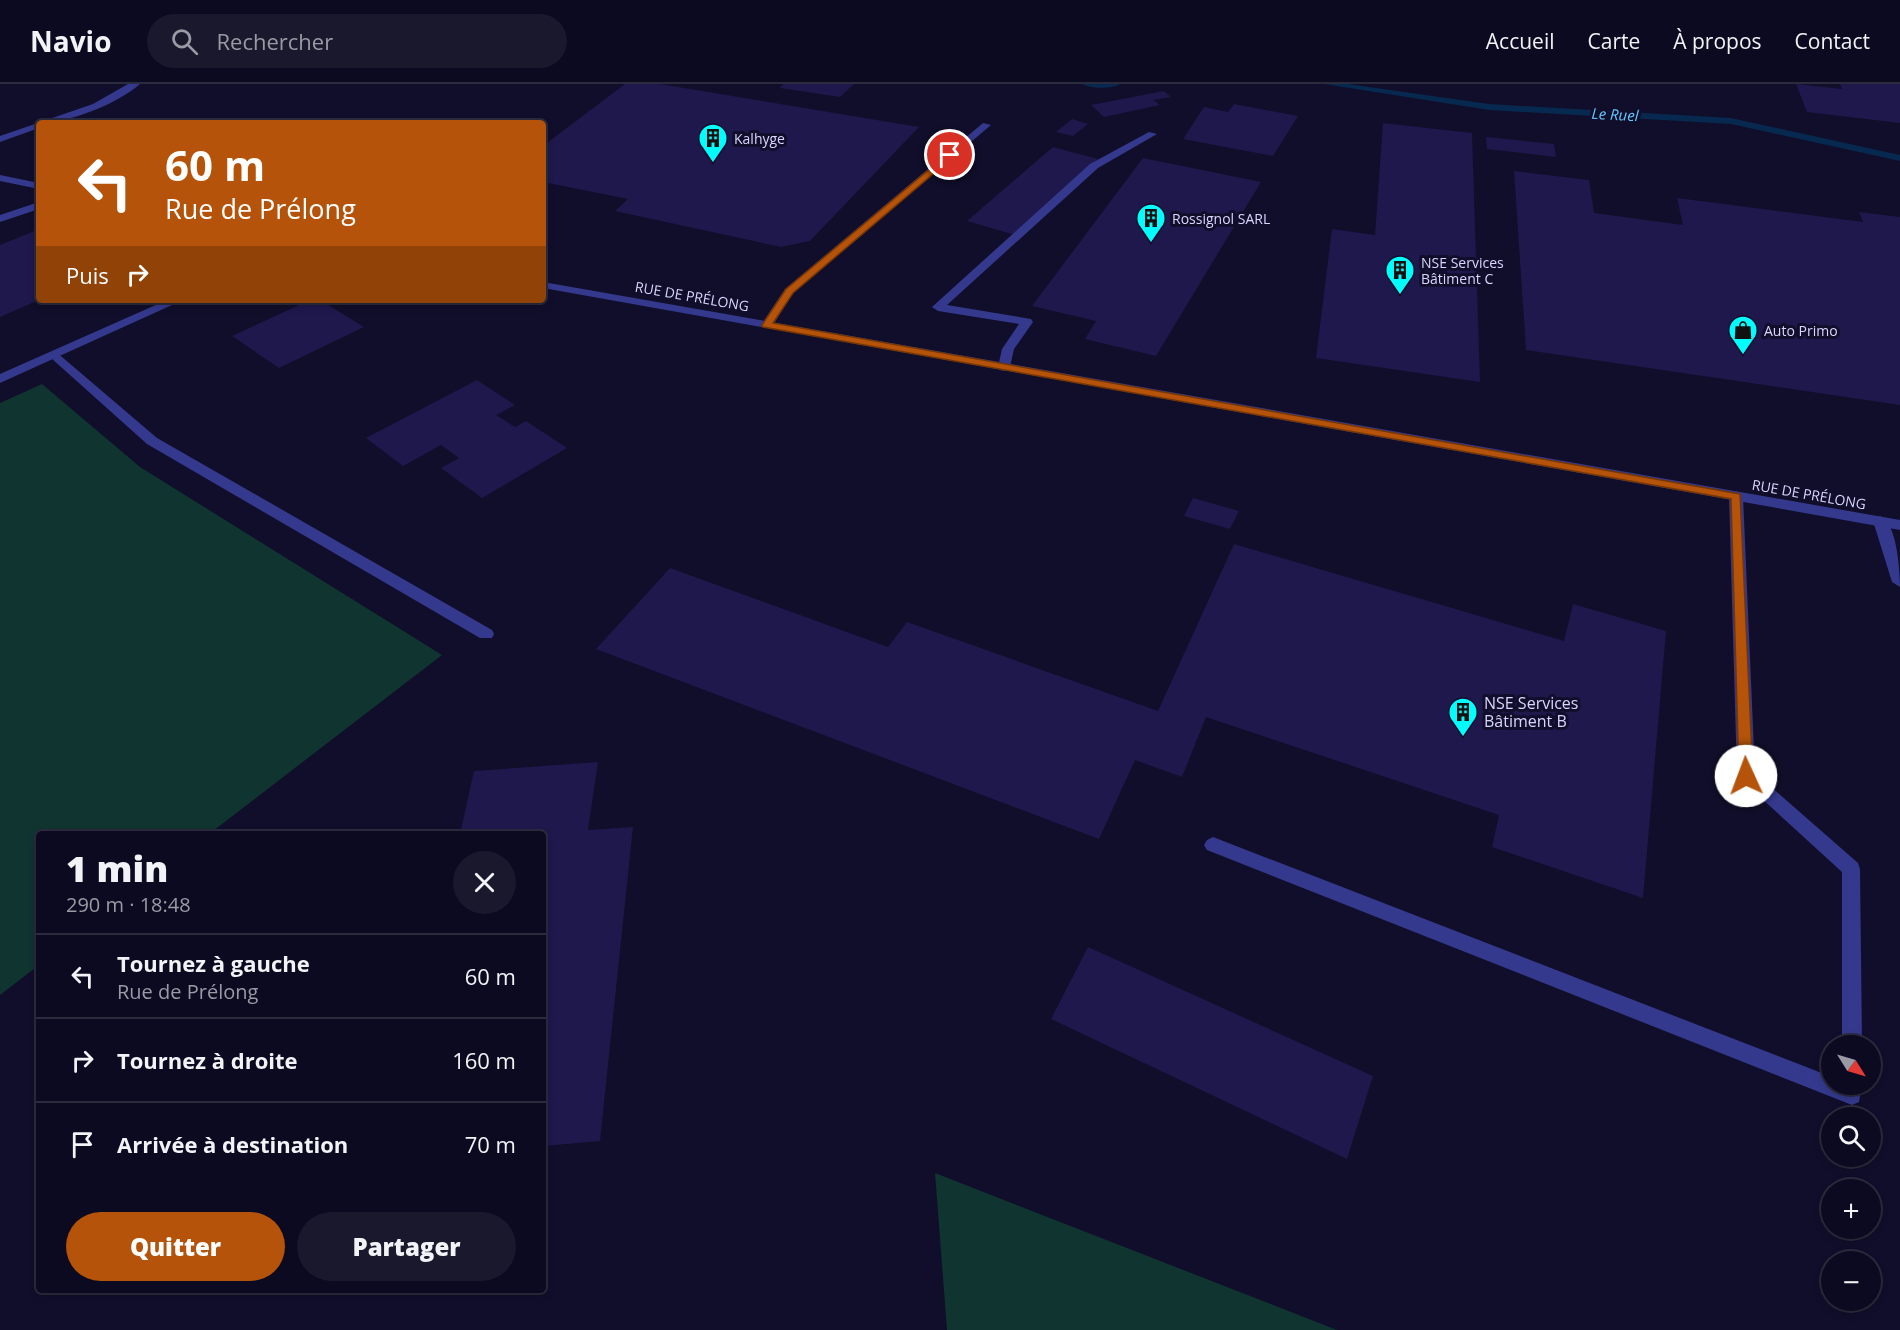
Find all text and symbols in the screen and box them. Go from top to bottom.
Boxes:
search box [147,14,567,68]
text: Navio [30,22,111,60]
icon: search [168,25,201,58]
text: Rechercher [216,26,333,56]
text: Accueil [1486,27,1554,55]
text: Carte [1587,27,1640,55]
text: À propos [1673,27,1762,55]
text: Contact [1795,27,1870,55]
water label: Le Ruel [1591,103,1640,125]
building icon: Kalhyge [697,122,729,164]
place label: Kalhyge [734,129,785,148]
pin [924,129,975,180]
text: 60 m [165,136,265,193]
icon: arrive [933,138,966,171]
icon: left [66,144,144,222]
text: Rue de Prélong [165,190,356,227]
building icon: Rossignol SARL [1135,202,1167,244]
place label: Rossignol SARL [1172,209,1270,228]
place label: NSE Services Bâtiment C [1421,253,1504,288]
building icon: NSE Services Bâtiment C [1384,254,1416,296]
icon: right [121,258,154,291]
text: Puis [66,260,109,290]
street label: RUE DE PRÉLONG [633,277,751,315]
shop icon: Auto Primo [1727,314,1759,356]
place label: Auto Primo [1764,321,1838,340]
street label: RUE DE PRÉLONG [1750,475,1868,513]
place label: NSE Services Bâtiment B [1484,692,1578,732]
building icon: NSE Services Bâtiment B [1447,696,1479,738]
position arrow [1714,744,1778,808]
text: 1 min [66,844,168,893]
button: close [453,851,516,914]
text: 290 m · 18:48 [66,891,191,918]
text: Tournez à gauche [117,948,310,978]
icon: left [66,960,99,993]
text: 60 m [465,961,516,991]
text: Rue de Prélong [117,978,258,1005]
north arrow [1821,1035,1881,1095]
map controls [1821,1035,1881,1311]
icon: right [66,1044,99,1077]
text: Tournez à droite [117,1045,298,1075]
text: 160 m [452,1045,516,1075]
button: search [1821,1107,1881,1167]
icon: arrive [66,1128,99,1161]
text: Arrivée à destination [117,1129,348,1159]
text: 70 m [465,1129,516,1159]
button: + [1821,1179,1881,1239]
button: Quitter [66,1212,285,1281]
button: Partager [297,1212,516,1281]
button: − [1821,1251,1881,1311]

